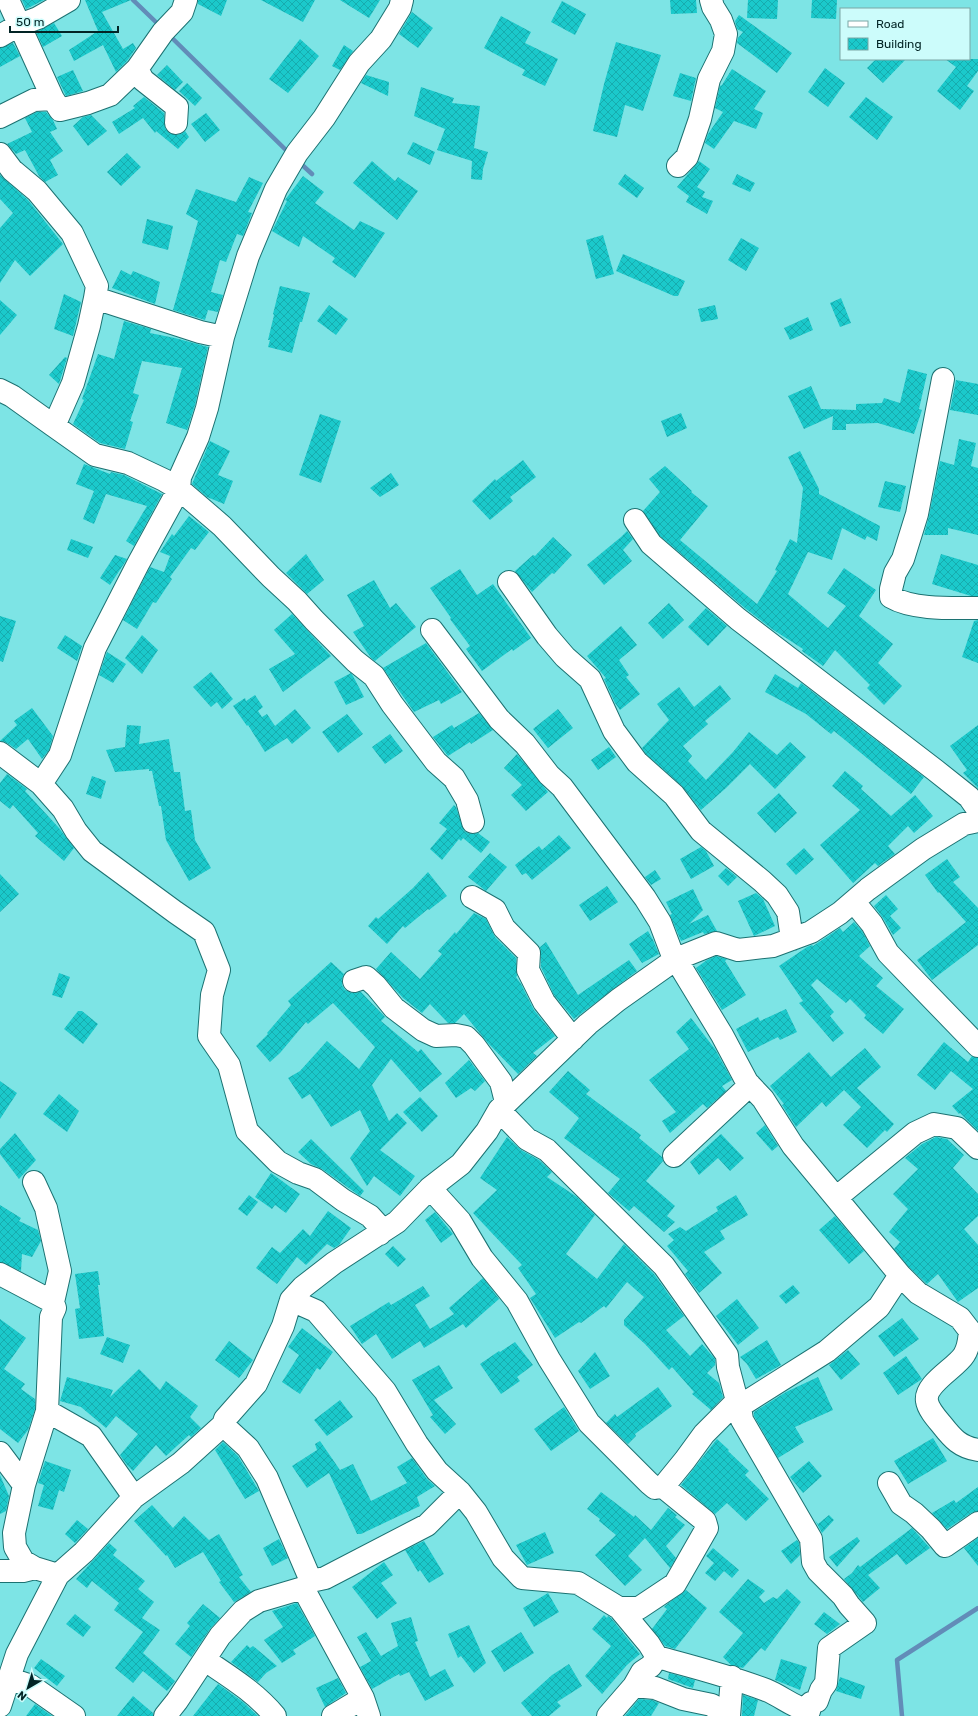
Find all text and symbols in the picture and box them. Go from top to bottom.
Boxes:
scale bar [10,8,118,34]
legend [840,8,970,60]
text: 50 m [16,15,44,29]
text: Road [876,17,904,31]
text: Building [876,37,922,51]
north arrow [8,1668,48,1708]
text: N [15,1688,29,1703]

